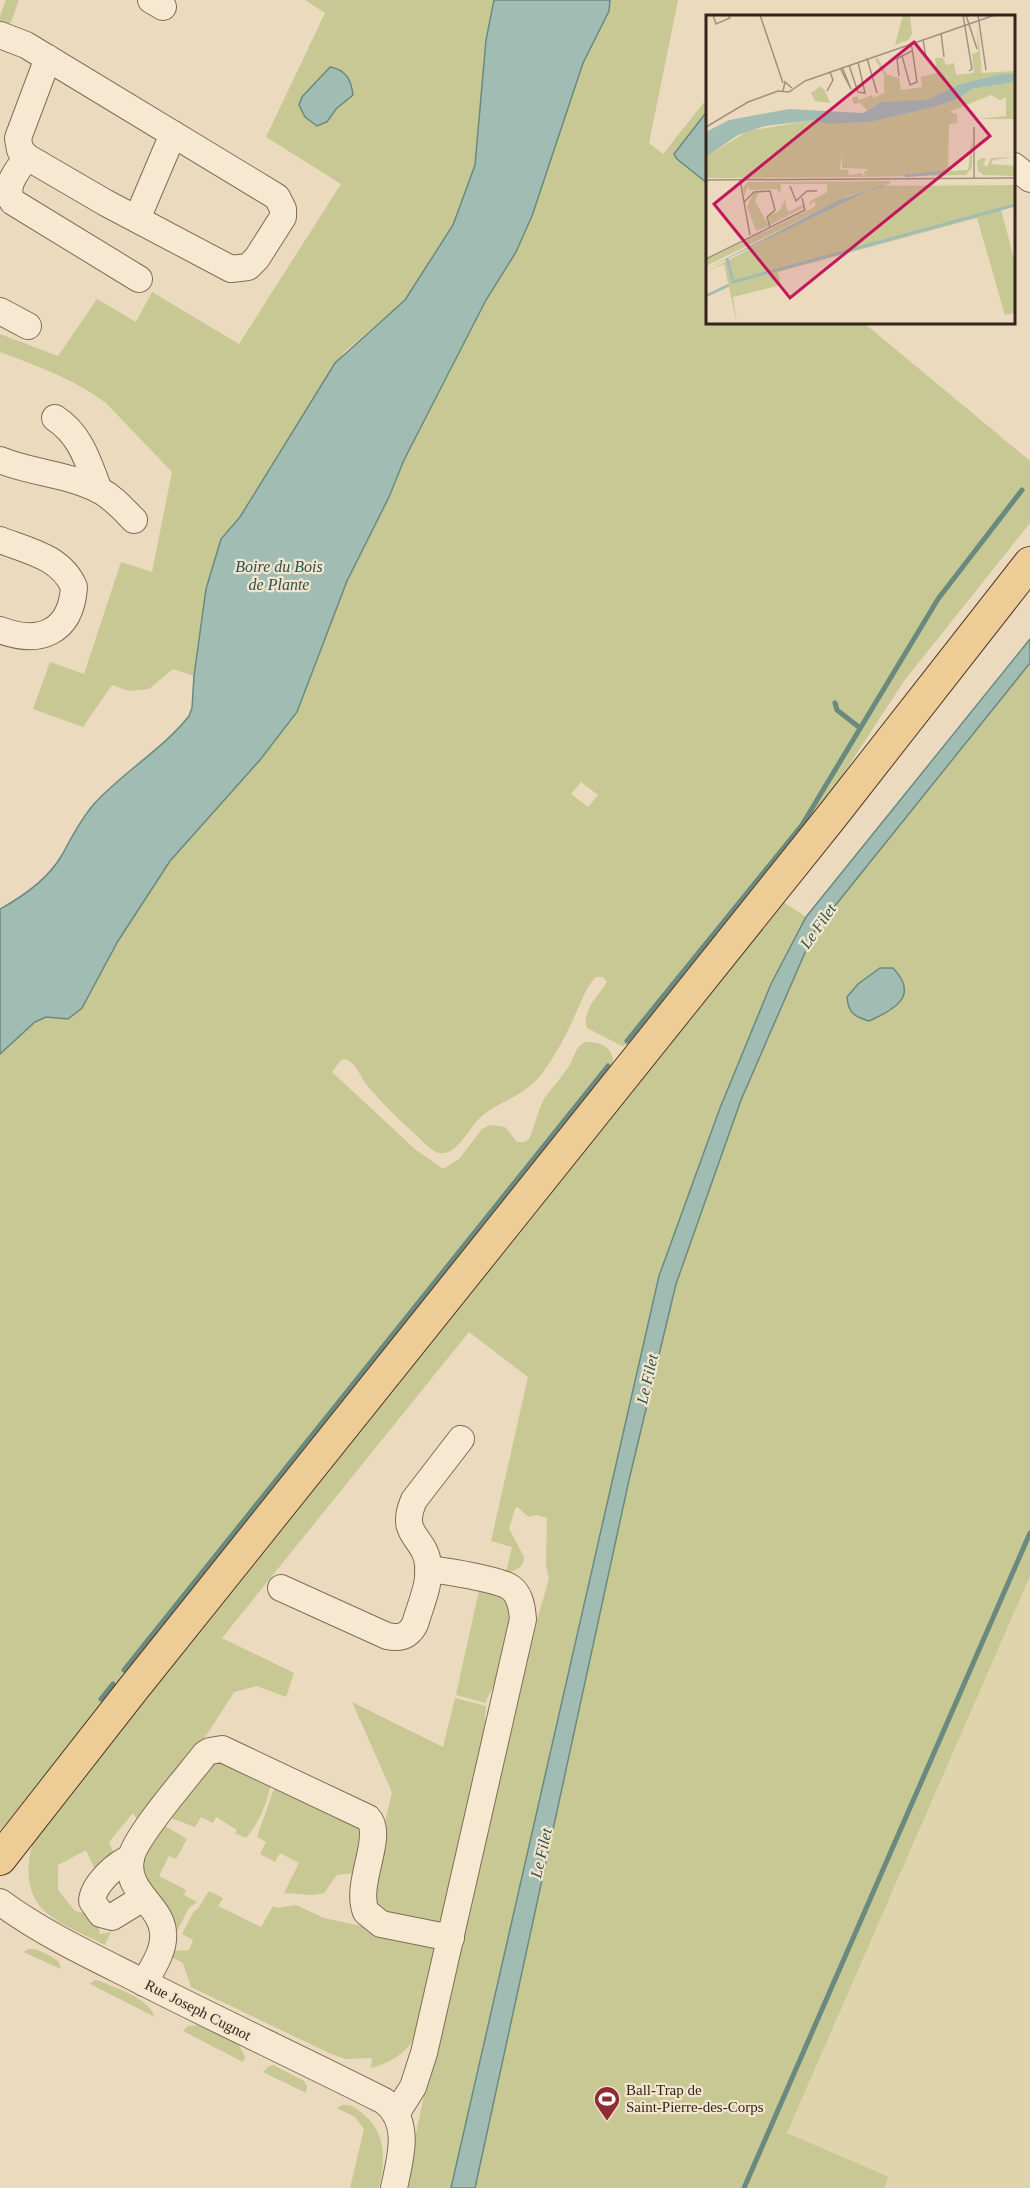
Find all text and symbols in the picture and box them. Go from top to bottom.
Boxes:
inset map [706,15,1015,324]
water label: Boire du Bois de Plante [235,558,323,593]
water label: Le Filet [796,900,840,952]
water label: Le Filet [633,1352,661,1406]
water label: Le Filet [527,1826,555,1880]
street label: Rue Joseph Cugnot [142,1976,254,2044]
place label: Ball-Trap de Saint-Pierre-des-Corps [626,2082,764,2115]
sports icon: Ball-Trap de Saint-Pierre-des-Corps [592,2084,622,2122]

